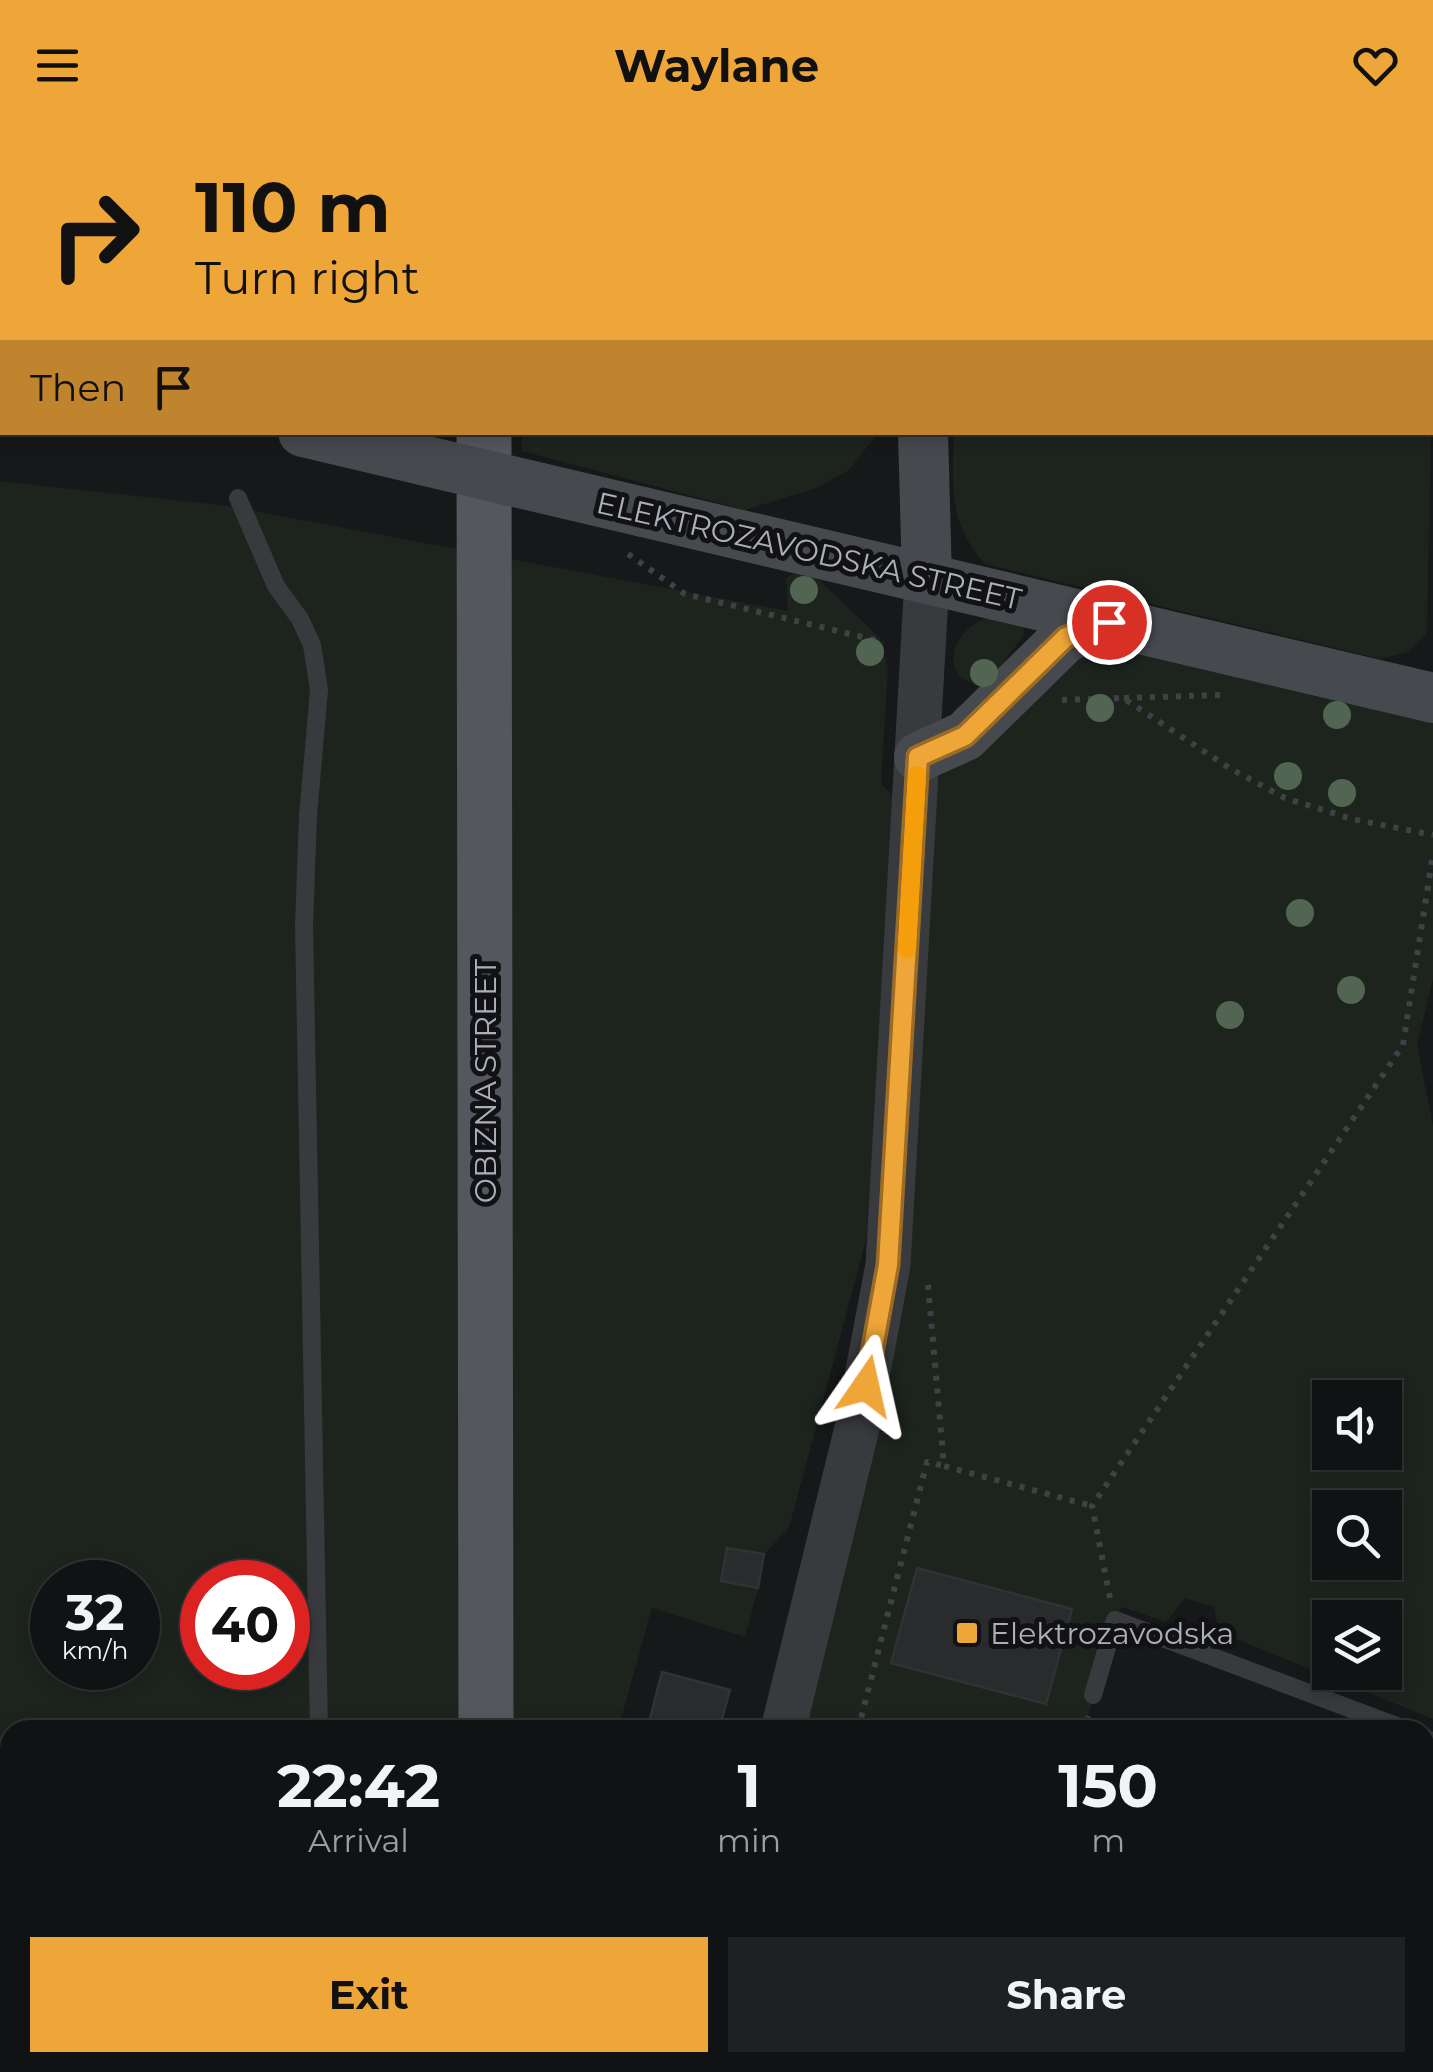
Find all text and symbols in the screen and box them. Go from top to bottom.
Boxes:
icon: menu [30,38,85,93]
text: Waylane [614,38,819,93]
icon: heart [1348,38,1403,93]
text: 110 m [195,164,391,250]
icon: right [30,170,160,300]
text: Turn right [195,250,420,305]
icon: arrive [146,360,201,415]
text: Then [30,364,126,411]
street label: ELEKTROZAVODSKA STREET [593,484,1026,618]
pin [1067,580,1152,665]
icon: arrive [1082,595,1137,650]
street label: OBIZNA STREET [467,958,504,1203]
position arrow [814,1334,918,1438]
map controls [1312,1380,1402,1690]
button: sound [1312,1380,1402,1470]
button: search [1312,1490,1402,1580]
speed limit sign: 40 [180,1560,310,1690]
text: 32 [66,1582,124,1643]
button: layers [1312,1600,1402,1690]
place label: Elektrozavodska [990,1615,1234,1652]
marker: Elektrozavodska [954,1620,980,1646]
text: km/h [62,1635,128,1665]
text: 22:42 [277,1749,440,1822]
text: 1 [737,1749,761,1822]
text: 150 [1058,1749,1158,1822]
text: Arrival [308,1821,409,1860]
text: min [717,1821,781,1860]
text: m [1091,1821,1125,1860]
button: Exit [30,1937,708,2052]
button: Share [728,1937,1405,2052]

